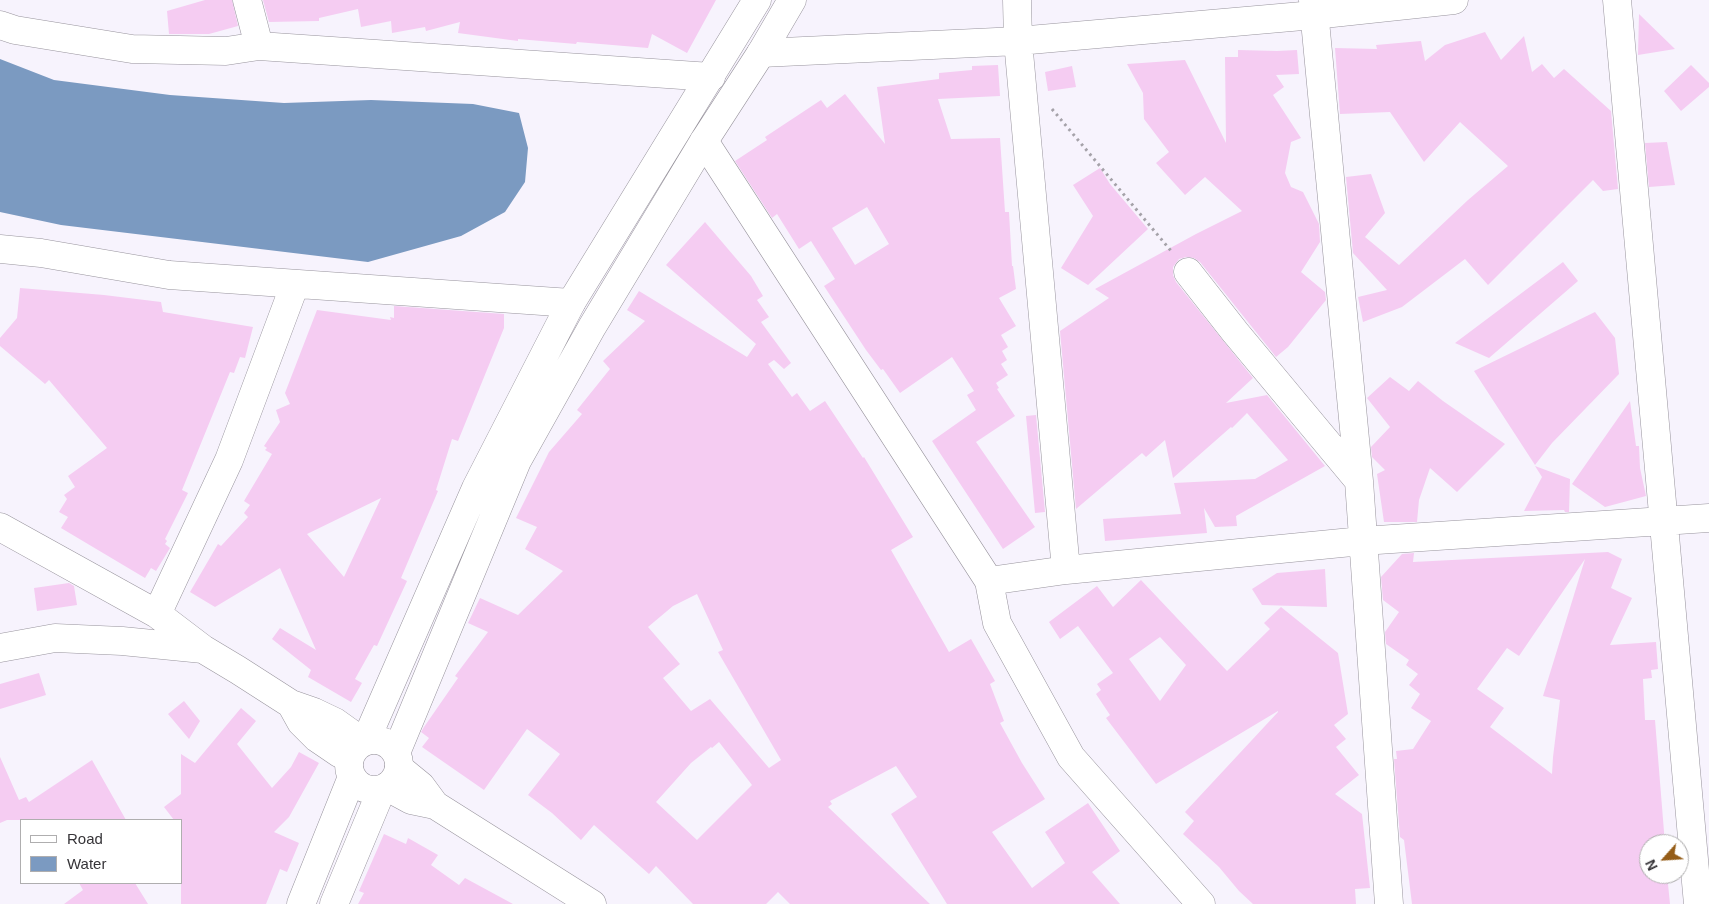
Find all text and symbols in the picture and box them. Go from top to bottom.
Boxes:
legend [20,819,182,884]
text: Road [67,830,103,847]
north arrow [1639,834,1689,884]
text: Water [67,855,106,872]
text: N [1642,857,1661,873]

